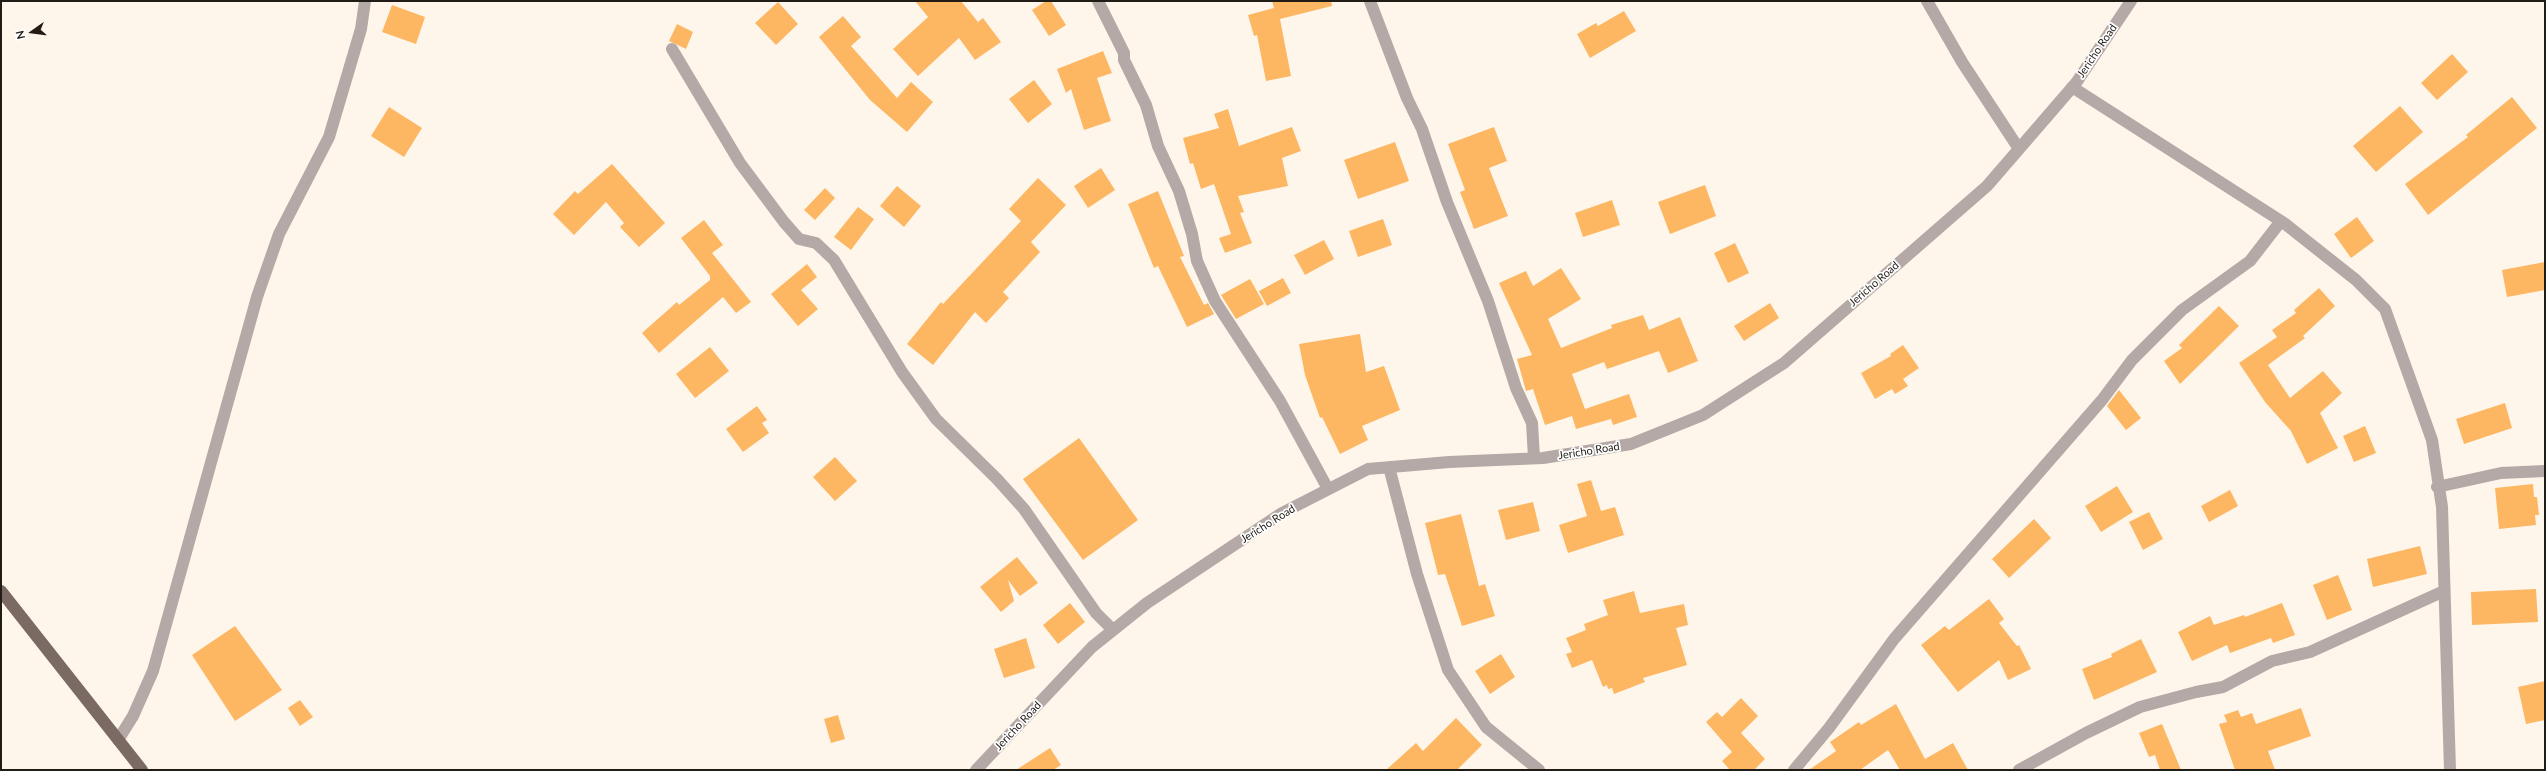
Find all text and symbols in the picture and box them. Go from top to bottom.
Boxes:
north arrow [12,12,52,52]
street label: Jericho Road [2074,22,2120,80]
text: N [13,29,27,41]
street label: Jericho Road [1846,259,1902,309]
street label: Jericho Road [1557,440,1621,462]
street label: Jericho Road [1238,502,1298,546]
street label: Jericho Road [992,699,1044,753]

